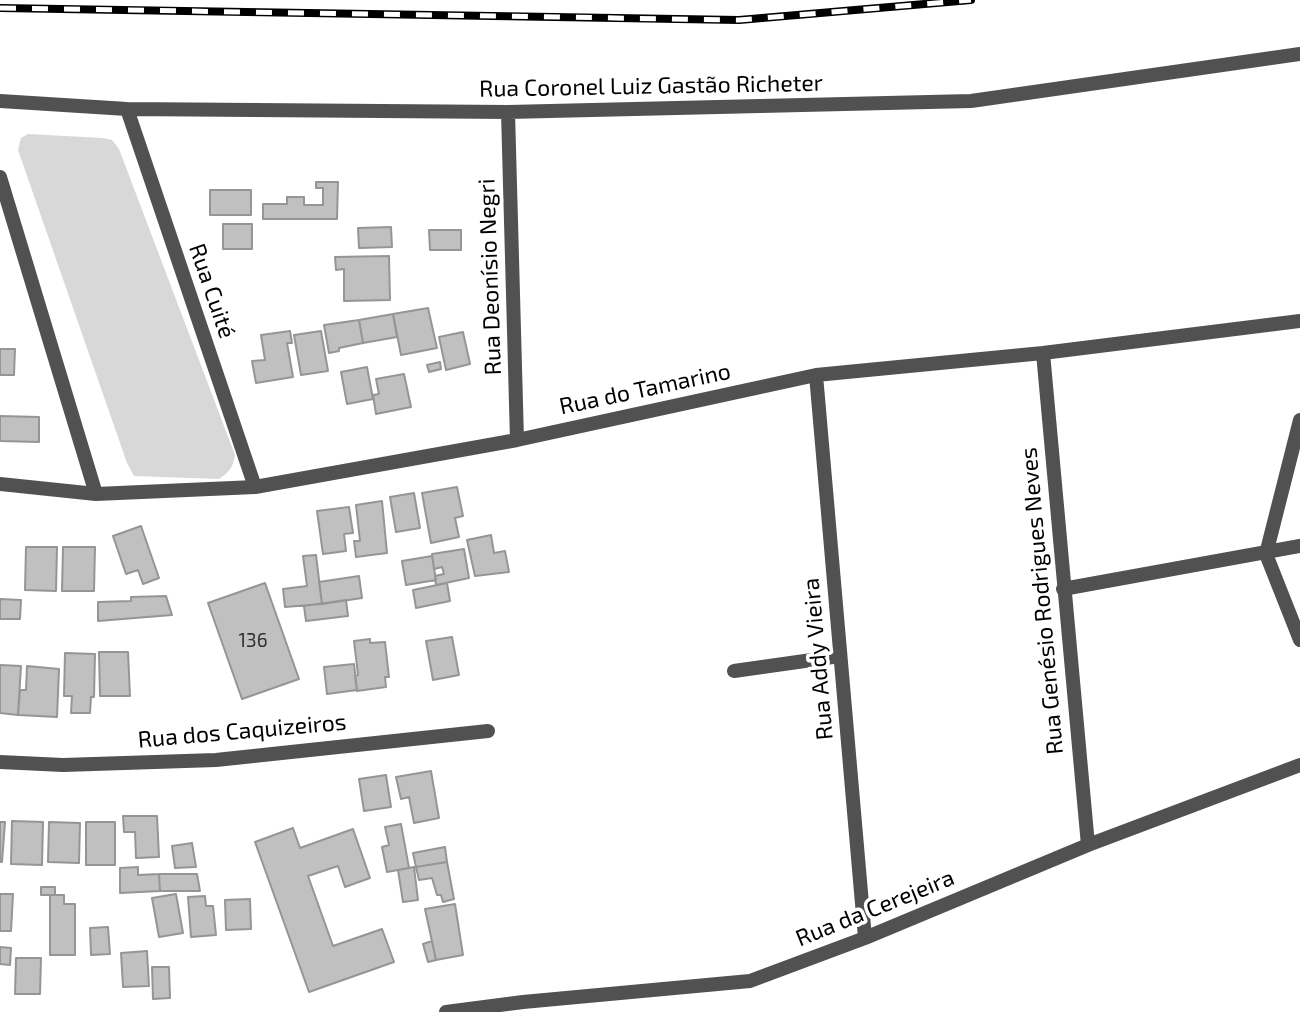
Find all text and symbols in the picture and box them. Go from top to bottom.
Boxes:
street label: Rua Coronel Luiz Gastão Richeter [479,69,823,103]
street label: Rua Deonísio Negri [473,178,507,376]
street label: Rua Cuité [183,240,241,342]
street label: Rua do Tamarino [557,357,733,421]
street label: Rua Genésio Rodrigues Neves [1015,446,1069,756]
street label: Rua Addy Vieira [797,577,839,741]
house number: 136 [239,630,267,652]
street label: Rua dos Caquizeiros [137,708,347,754]
street label: Rua da Cerejeira [792,864,958,952]

